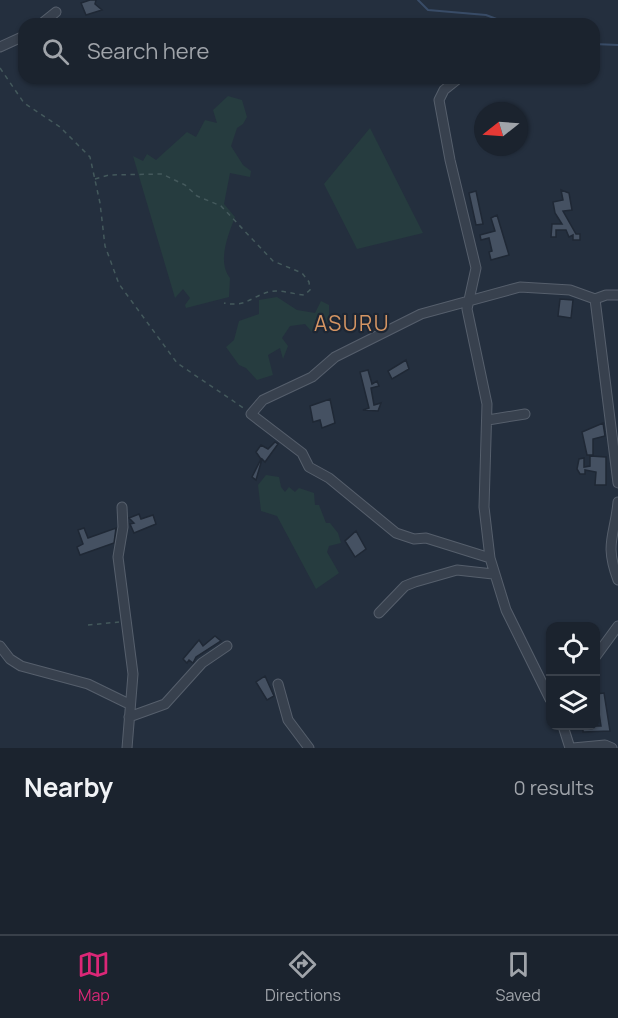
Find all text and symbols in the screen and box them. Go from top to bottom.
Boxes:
search box [18,18,600,84]
icon: search [39,35,72,68]
text: Search here [87,36,209,66]
north arrow [474,102,528,156]
district label: ASURU [314,309,390,337]
map controls [546,622,600,730]
button: locate [546,622,600,676]
button: layers [546,676,600,730]
text: Nearby [24,769,113,805]
text: 0 results [514,774,594,801]
tab: Map [77,948,110,1006]
tab: Directions [265,948,341,1006]
tab: Saved [496,948,541,1006]

